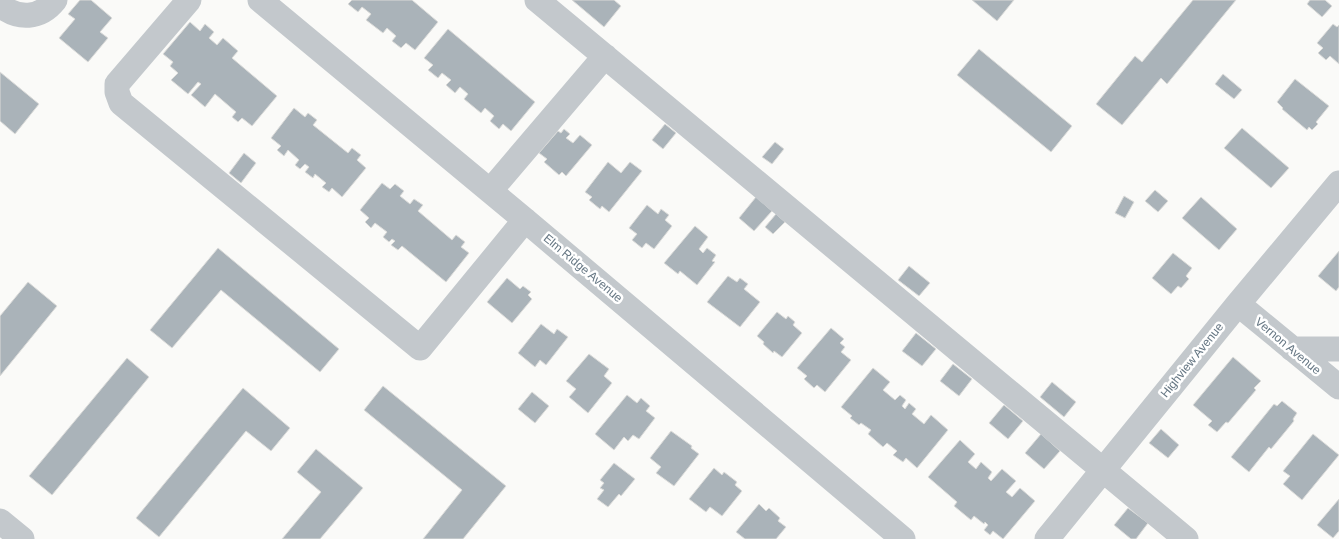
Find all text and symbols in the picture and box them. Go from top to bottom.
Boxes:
street label: Elm Ridge Avenue [541,231,625,305]
street label: Vernon Avenue [1252,315,1324,378]
street label: Highview Avenue [1158,320,1227,400]

